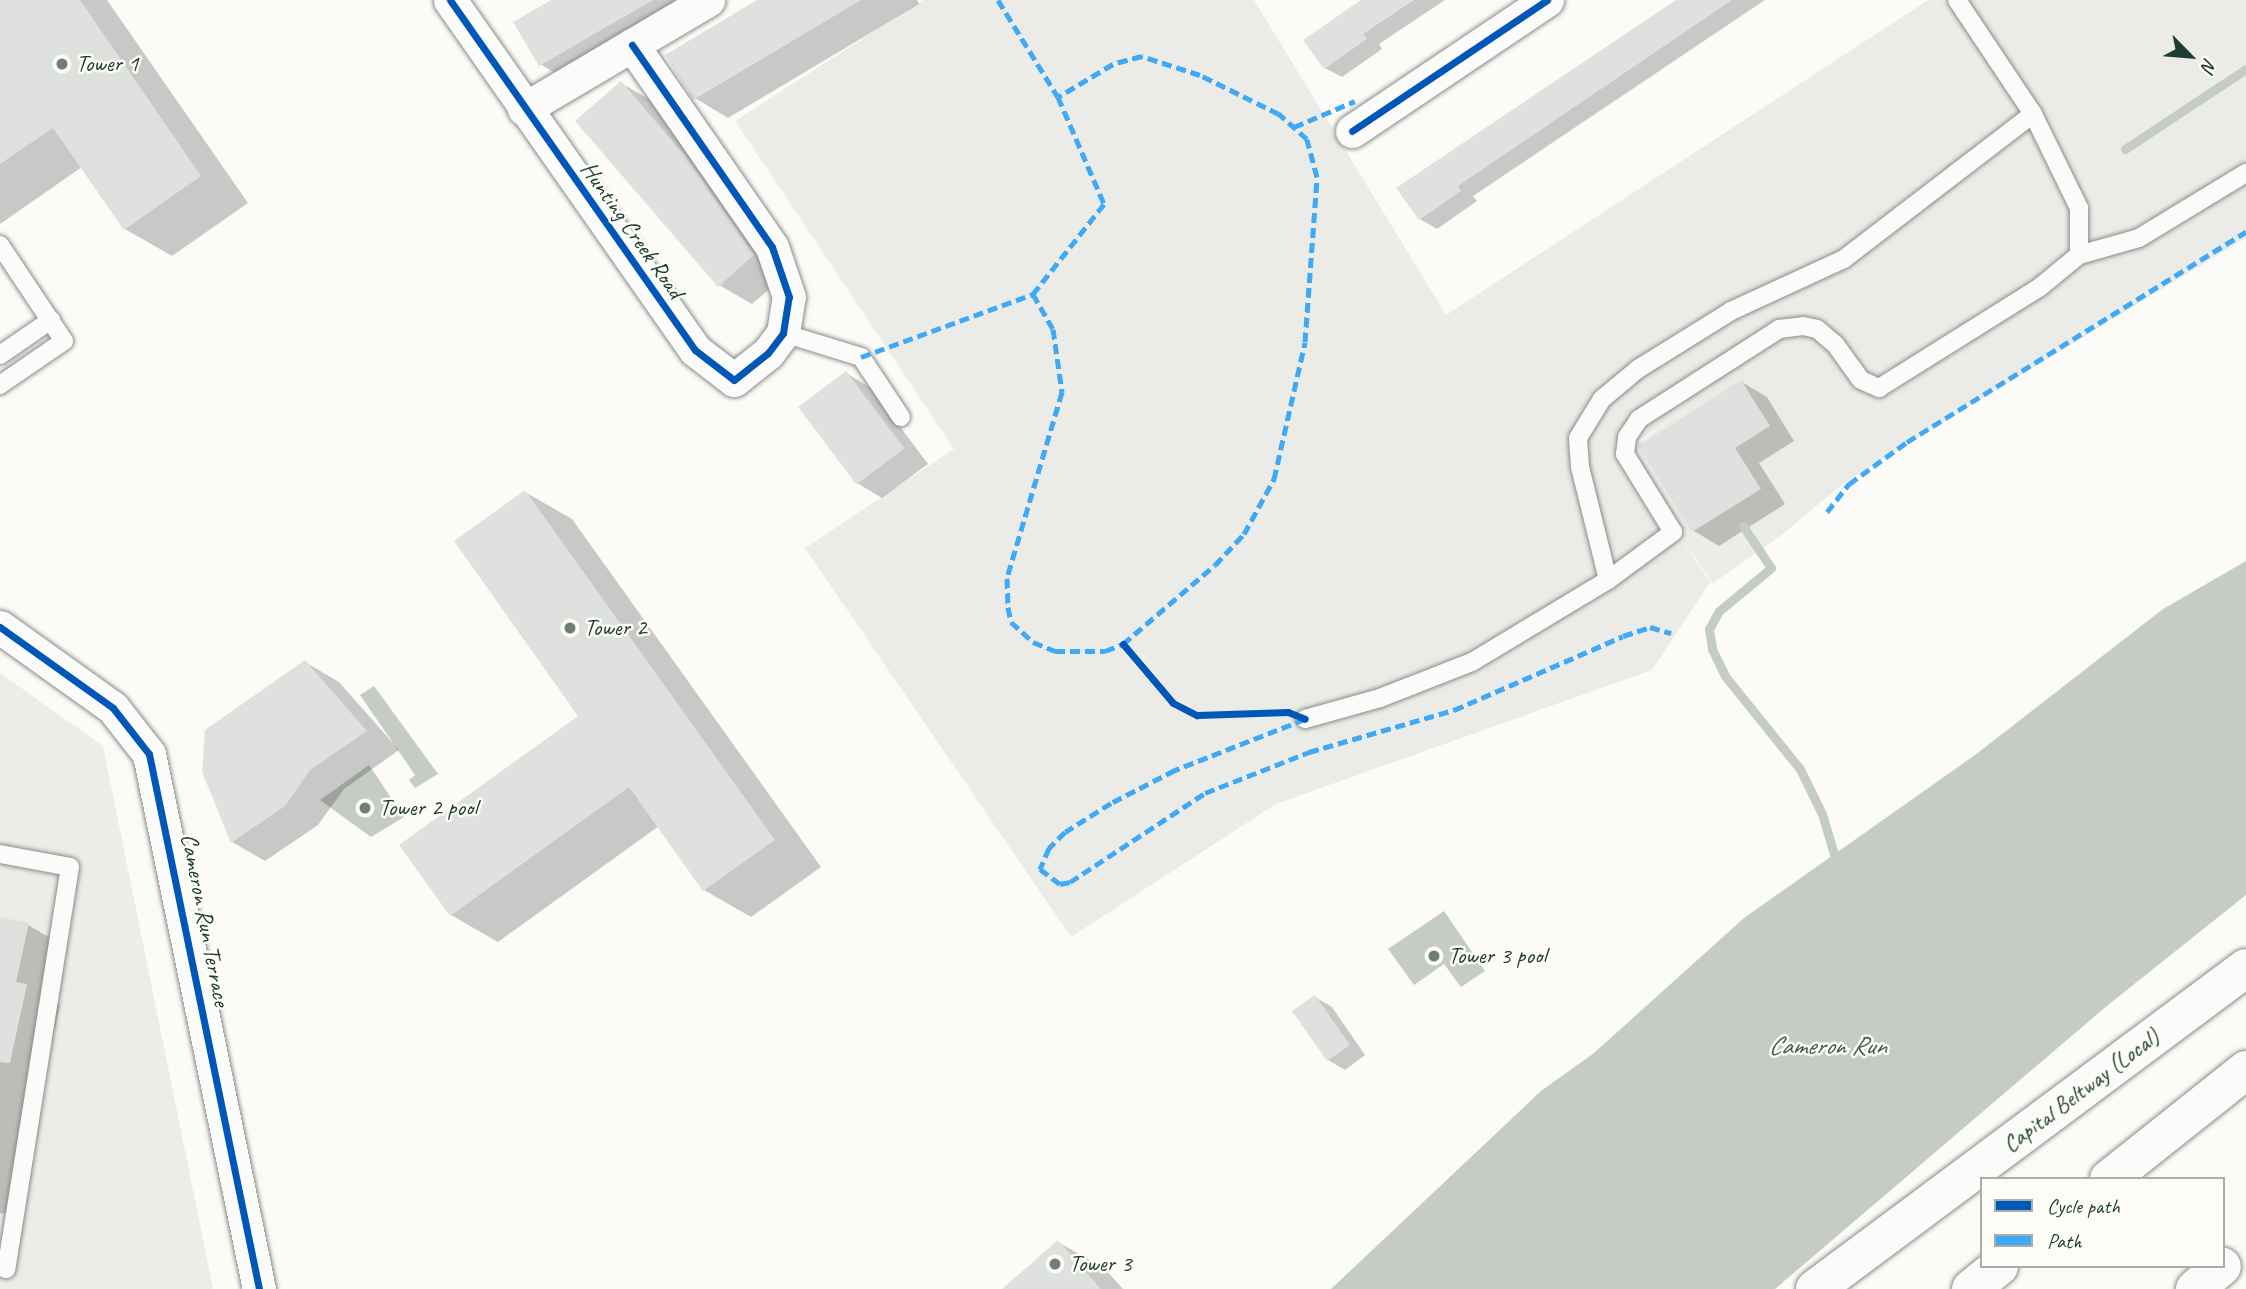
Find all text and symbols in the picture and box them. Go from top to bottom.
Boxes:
north arrow [2155,21,2225,91]
place label: Tower 1 [76,50,139,78]
text: N [2196,54,2222,75]
marker: Tower 1 [54,56,70,72]
street label: Hunting Creek Road [574,156,690,304]
place label: Tower 2 [584,614,647,642]
marker: Tower 2 [562,620,578,636]
place label: Tower 2 pool [379,794,477,822]
marker: Tower 2 pool [357,800,373,816]
street label: Cameron Run Terrace [174,831,236,1009]
place label: Tower 3 pool [1448,942,1546,970]
marker: Tower 3 pool [1426,948,1442,964]
street label: Capital Beltway (Local) [1997,1023,2165,1159]
water label: Cameron Run [1768,1030,1886,1062]
legend [1980,1177,2225,1268]
text: Cycle path [2047,1193,2120,1219]
text: Path [2047,1228,2082,1254]
place label: Tower 3 [1069,1250,1132,1278]
marker: Tower 3 [1047,1256,1063,1272]

